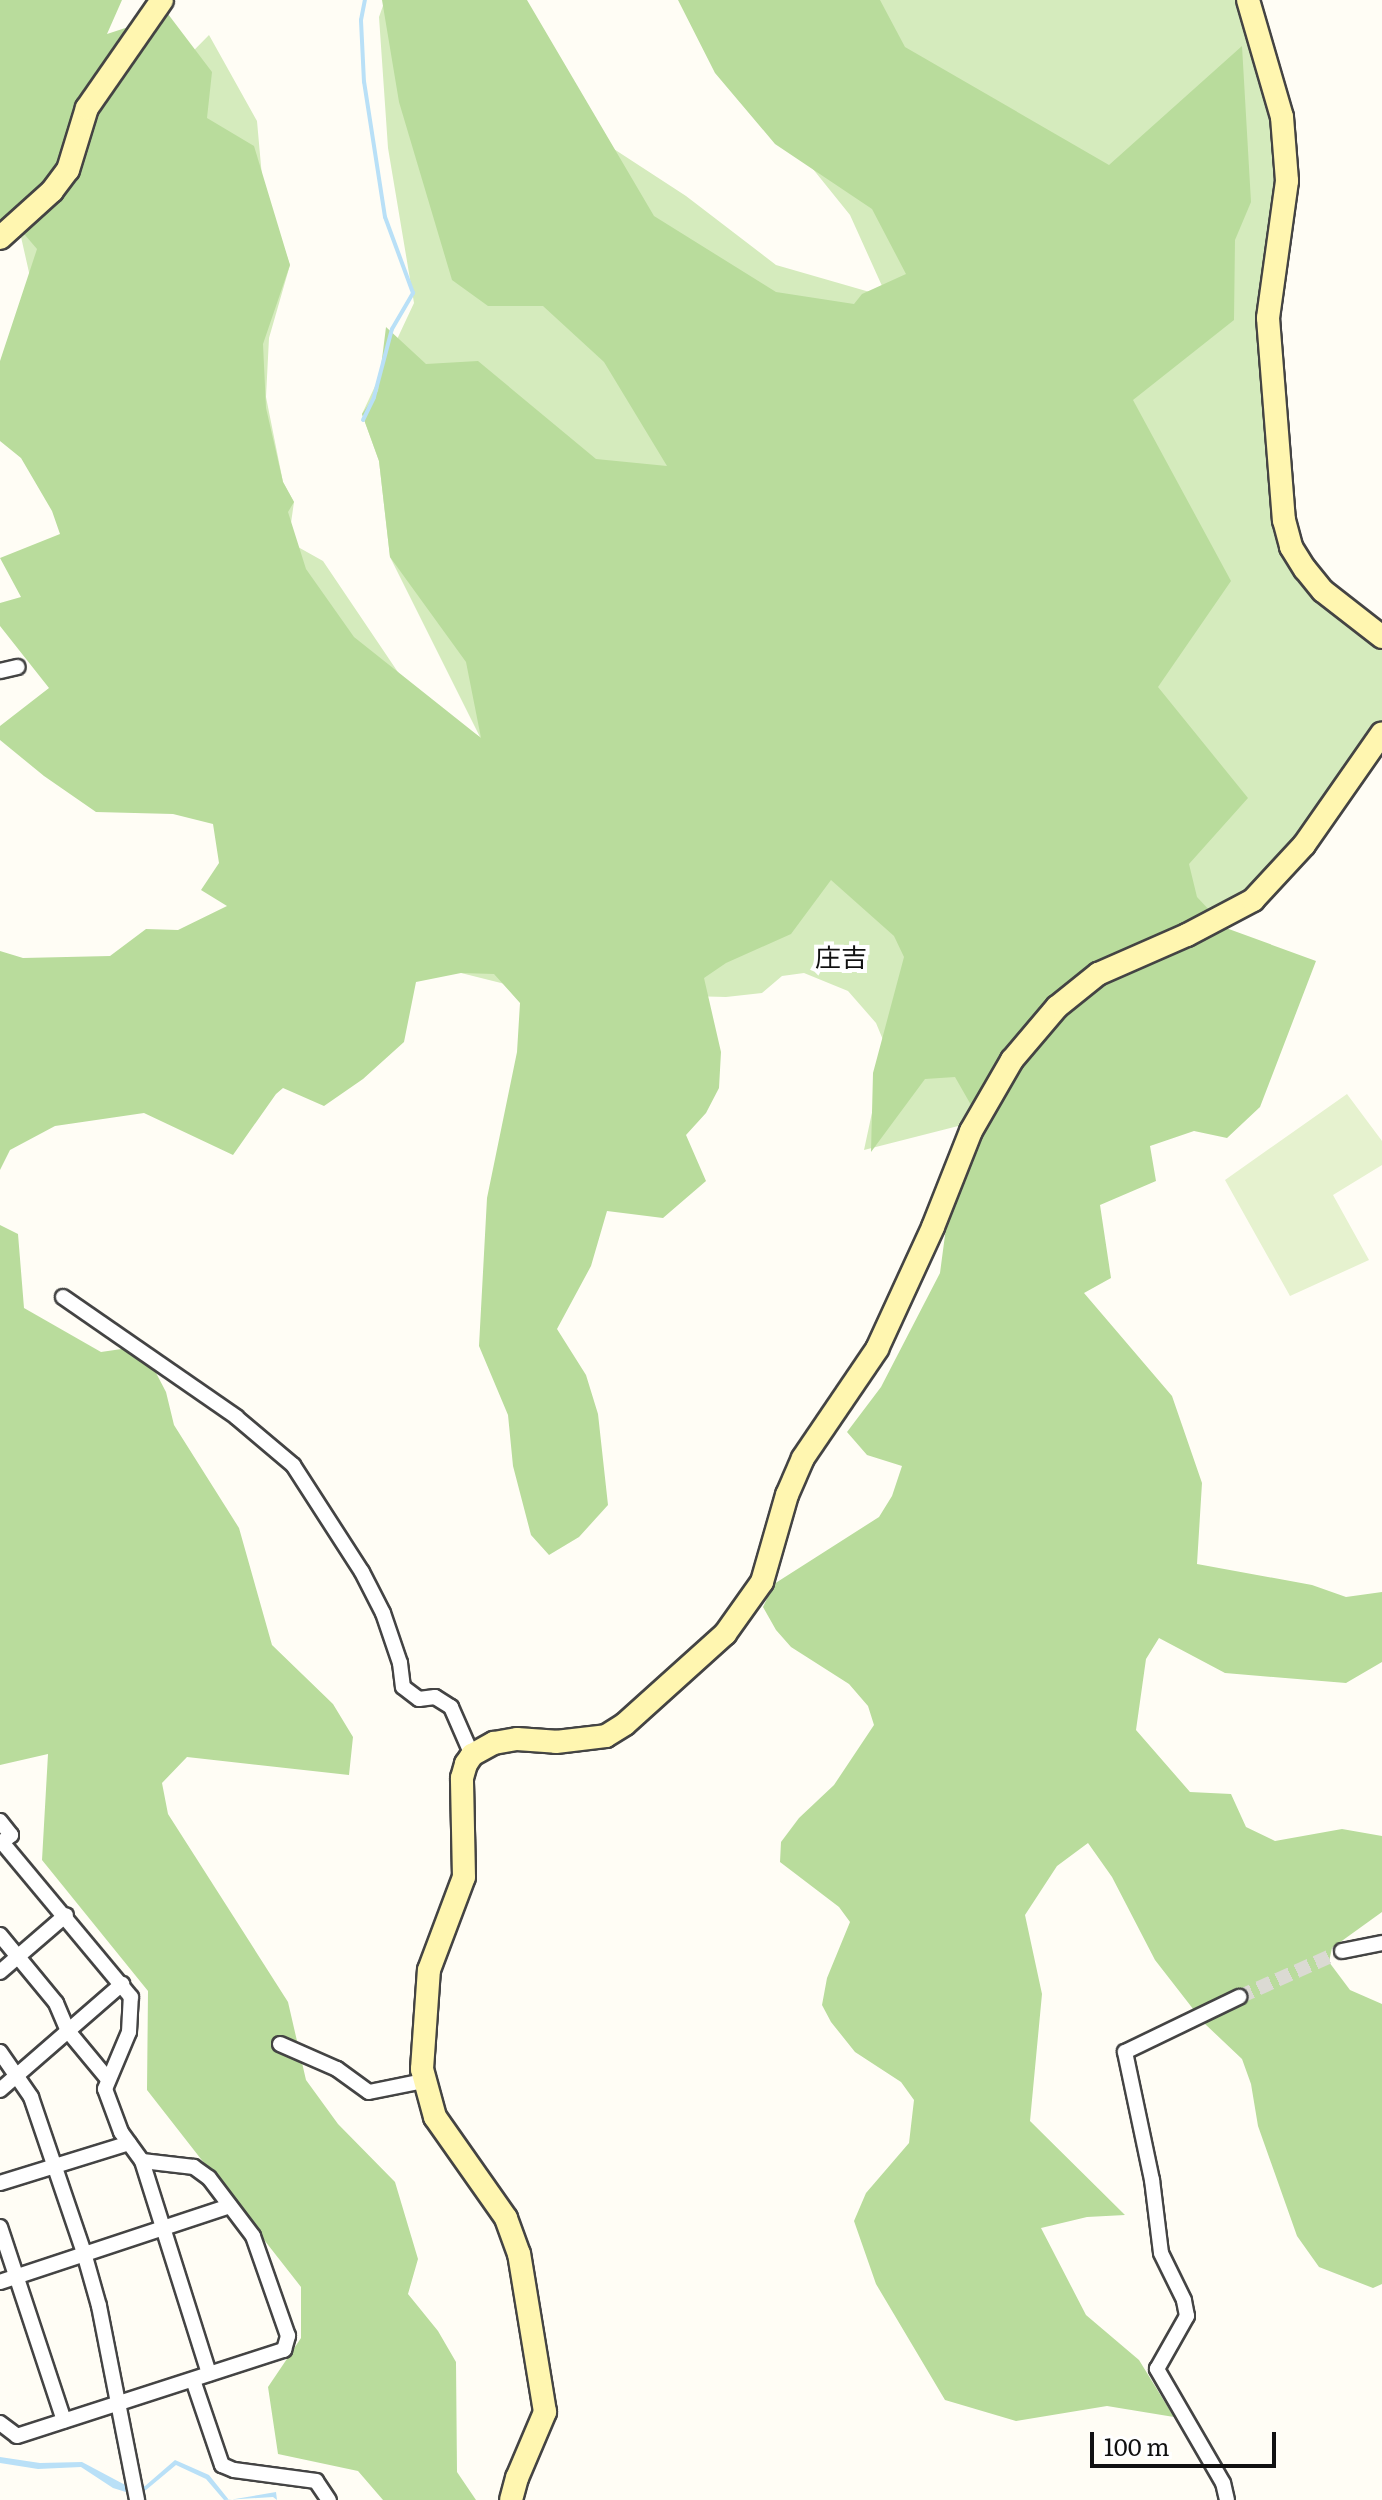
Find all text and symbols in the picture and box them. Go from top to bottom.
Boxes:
district label: 庄吉 [815,940,867,972]
scale bar [1094,2416,1280,2466]
text: 100 m [1104,2428,1170,2463]

